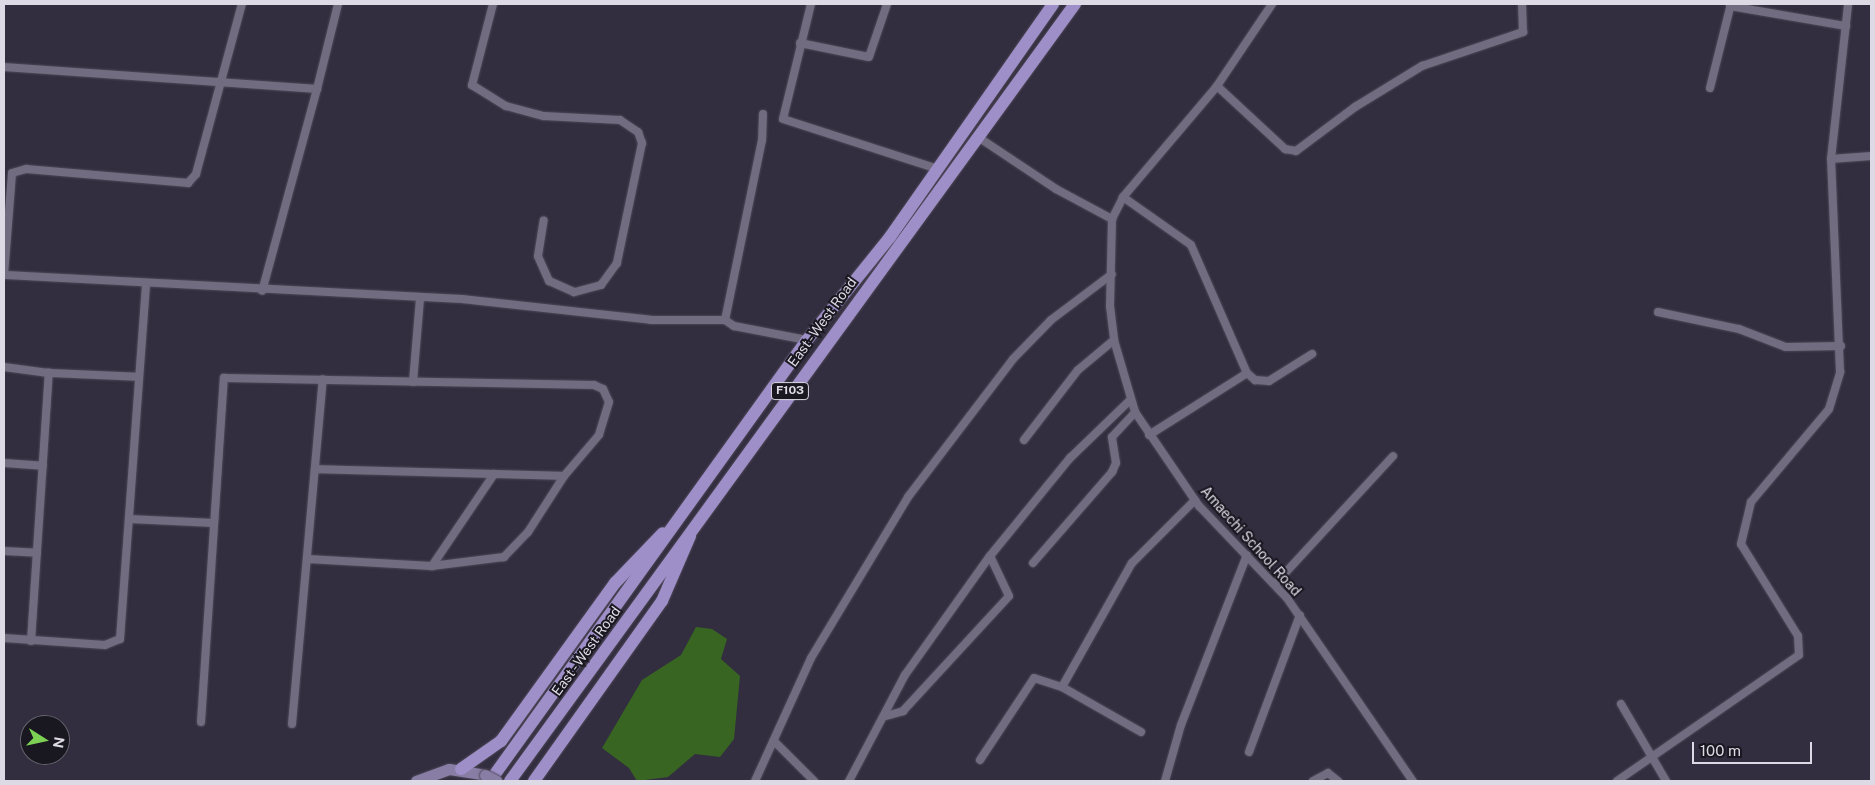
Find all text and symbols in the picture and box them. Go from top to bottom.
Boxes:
street label: East - West Road [783,272,861,372]
road number: F103 [770,382,810,401]
street label: Amaechi School Road [1197,483,1305,599]
street label: East - West Road [547,601,625,701]
north arrow [20,715,70,765]
scale bar [1695,732,1815,764]
text: N [50,736,68,749]
text: 100 m [1700,742,1741,759]

